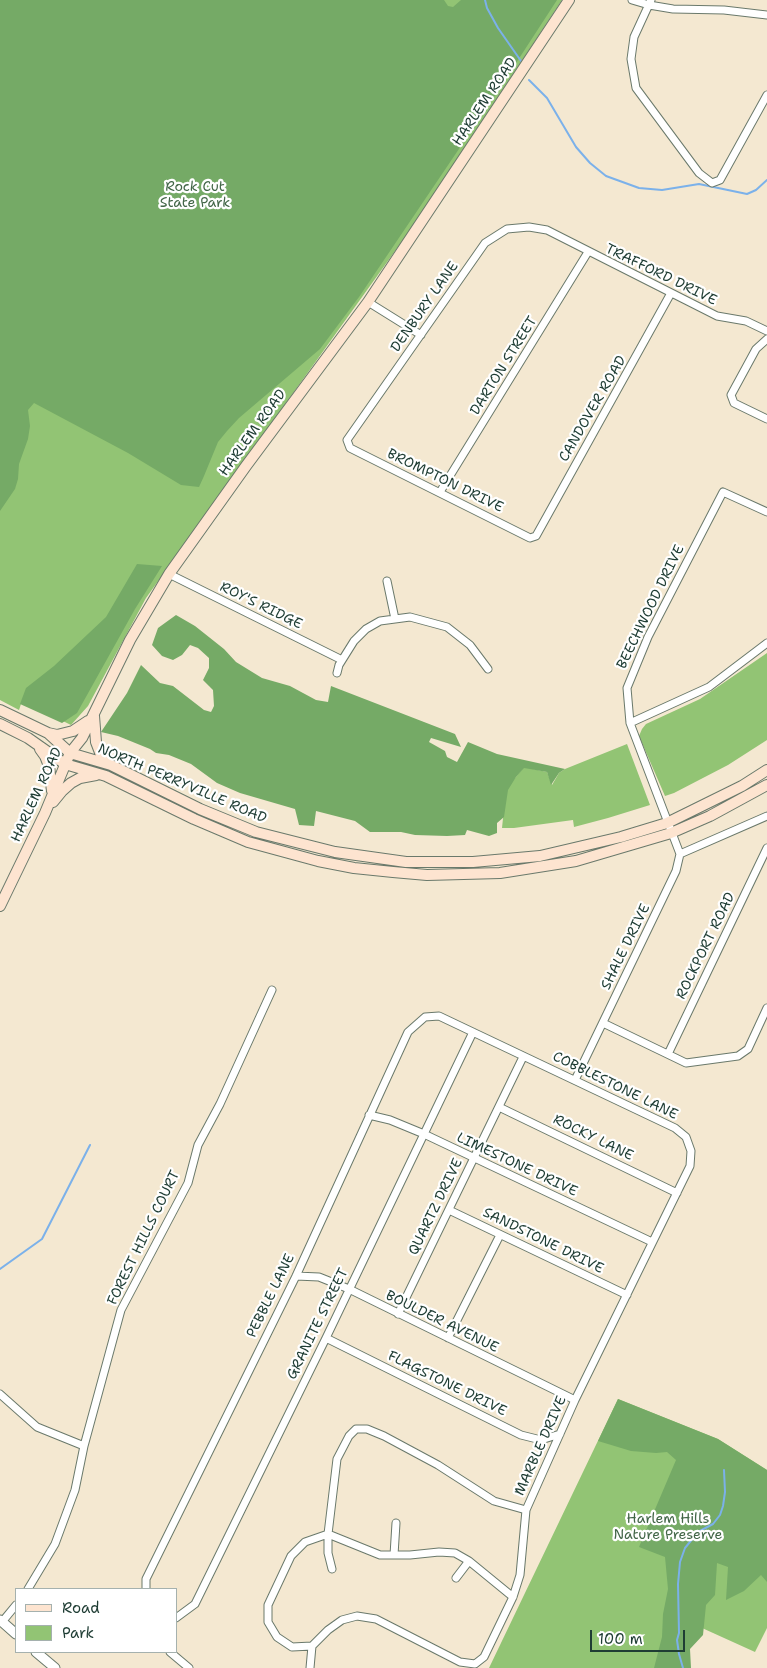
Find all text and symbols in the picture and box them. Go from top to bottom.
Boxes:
street label: HARLEM ROAD [449,55,521,149]
park label: Rock Cut State Park [160,179,230,212]
street label: TRAFFORD DRIVE [603,241,719,309]
street label: DENBURY LANE [388,259,462,355]
street label: DARTON STREET [467,314,541,418]
street label: CANDOVER ROAD [556,353,630,465]
street label: HARLEM ROAD [216,387,290,479]
street label: BROMPTON DRIVE [384,446,506,516]
street label: BEECHWOOD DRIVE [614,542,688,672]
street label: ROY'S RIDGE [217,579,305,633]
street label: NORTH PERRYVILLE ROAD [95,741,269,827]
street label: HARLEM ROAD [8,745,66,845]
street label: ROCKPORT ROAD [673,890,739,1002]
street label: SHALE DRIVE [598,901,654,993]
street label: COBBLESTONE LANE [550,1048,680,1124]
street label: ROCKY LANE [550,1111,636,1165]
street label: LIMESTONE DRIVE [454,1130,580,1200]
street label: QUARTZ DRIVE [405,1156,467,1258]
street label: FOREST HILLS COURT [104,1168,184,1308]
street label: SANDSTONE DRIVE [480,1204,606,1278]
street label: PEBBLE LANE [243,1251,299,1341]
street label: GRANITE STREET [284,1266,352,1382]
street label: BOULDER AVENUE [383,1287,501,1357]
street label: FLAGSTONE DRIVE [385,1348,509,1420]
street label: MARBLE DRIVE [511,1394,571,1498]
park label: Harlem Hills Nature Preserve [614,1511,722,1544]
legend [15,1588,178,1653]
text: Road [62,1598,100,1618]
scale bar [592,1620,687,1652]
text: Park [62,1623,94,1643]
text: 100 m [598,1629,643,1649]

